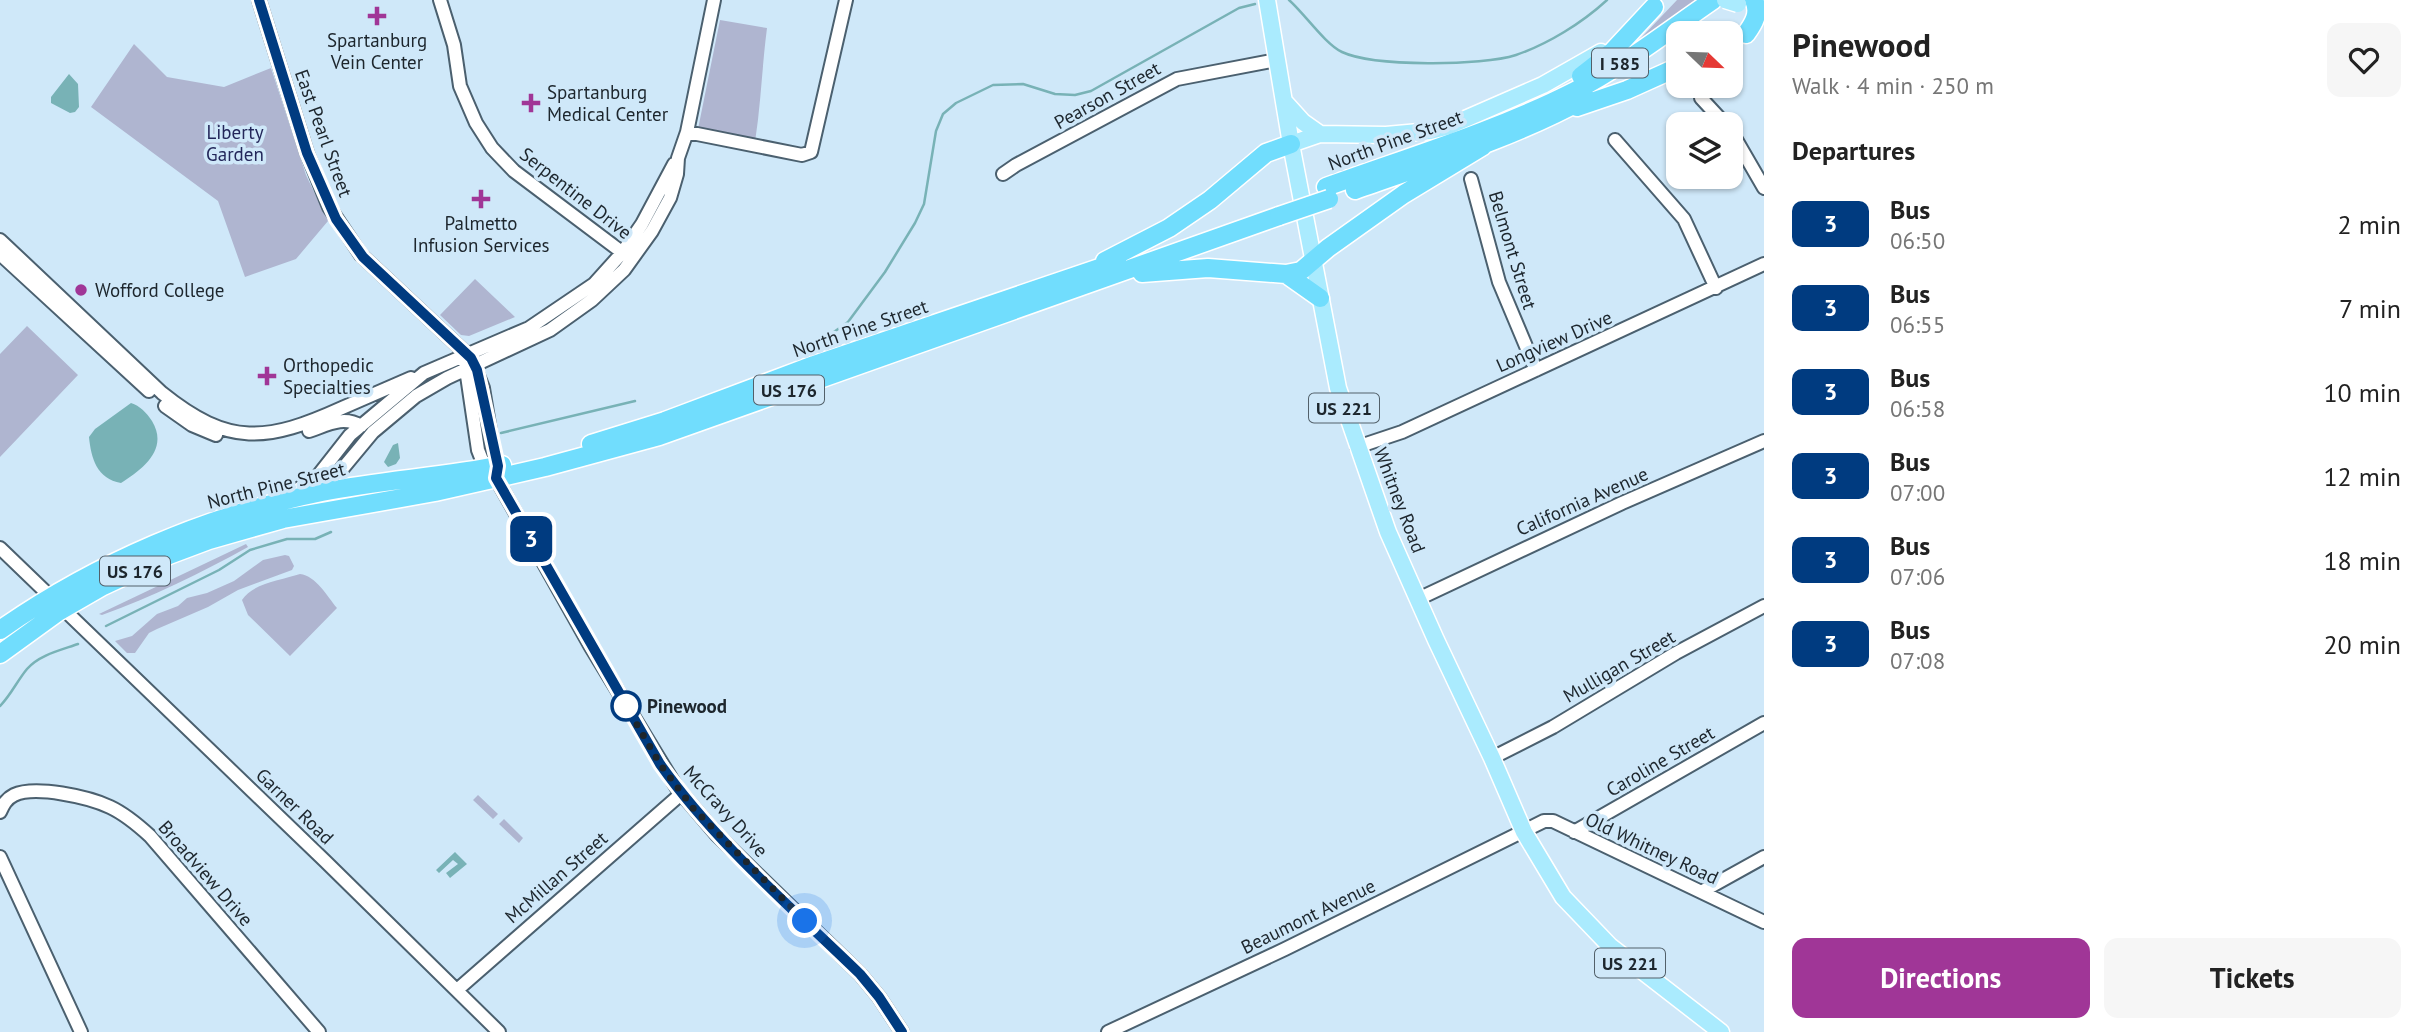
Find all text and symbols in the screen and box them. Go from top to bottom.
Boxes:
marker: Spartanburg Vein Center [367,6,387,26]
north arrow [1666,21,1743,98]
map controls [1666,21,1743,189]
text: Pinewood [1792,23,1931,66]
button: heart [2327,23,2401,97]
place label: Spartanburg Vein Center [327,28,427,74]
road number: I 585 [1592,48,1648,78]
street label: Pearson Street [1050,56,1165,134]
street label: East Pearl Street [290,66,358,200]
text: Walk · 4 min · 250 m [1792,71,1994,100]
place label: Spartanburg Medical Center [547,80,669,126]
marker: Spartanburg Medical Center [521,93,541,113]
street label: North Pine Street [1325,104,1466,175]
button: layers [1666,112,1743,189]
park label: Liberty Garden [206,120,264,166]
text: Departures [1792,134,1915,167]
street label: Serpentine Drive [515,142,637,244]
street label: Belmont Street [1484,188,1543,313]
marker: Palmetto Infusion Services [471,189,491,209]
text: Bus [1890,193,1930,226]
text: 3 [1824,208,1837,239]
text: 2 min [2338,208,2401,241]
place label: Palmetto Infusion Services [412,211,550,257]
text: 06:50 [1890,226,1945,255]
text: Bus [1890,277,1930,310]
place label: Wofford College [95,278,225,302]
marker: Wofford College [73,282,89,298]
text: 3 [1824,292,1837,323]
text: 7 min [2339,292,2401,325]
street label: North Pine Street [789,293,931,362]
street label: Longview Drive [1492,305,1616,377]
text: 06:55 [1890,310,1945,339]
place label: Orthopedic Specialties [283,353,374,399]
text: Bus [1890,361,1930,394]
marker: Orthopedic Specialties [257,366,277,386]
road number: US 176 [754,376,824,404]
text: 3 [1824,376,1837,407]
text: 10 min [2323,376,2401,409]
road number: US 221 [1309,394,1379,422]
text: 06:58 [1890,394,1945,423]
street label: Whitney Road [1369,444,1431,556]
text: Bus [1890,445,1930,478]
street label: North Pine Street [205,456,348,514]
text: 3 [1824,460,1837,491]
text: 12 min [2323,460,2401,493]
street label: California Avenue [1512,461,1652,541]
text: 07:00 [1890,478,1945,507]
line badge: 3 [508,516,554,562]
text: 3 [524,523,538,554]
text: Bus [1890,529,1930,562]
text: 3 [1824,544,1837,575]
text: 18 min [2323,544,2401,577]
road number: US 176 [100,556,170,586]
text: 07:06 [1890,562,1945,591]
text: Bus [1890,613,1930,646]
street label: Mulligan Street [1559,624,1680,708]
text: 3 [1824,628,1837,659]
text: 20 min [2323,628,2401,661]
text: 07:08 [1890,646,1945,675]
marker: Pinewood [611,691,641,721]
place label: Pinewood [647,694,727,718]
street label: Caroline Street [1602,720,1719,802]
street label: McCravy Drive [679,760,773,862]
street label: Garner Road [251,763,339,849]
street label: Old Whitney Road [1582,807,1722,889]
street label: Broadview Drive [154,815,258,931]
street label: McMillan Street [500,826,613,928]
street label: Beaumont Avenue [1237,873,1379,959]
your location [787,903,822,938]
button: Directions [1792,938,2090,1018]
button: Tickets [2104,938,2401,1018]
road number: US 221 [1595,948,1665,978]

